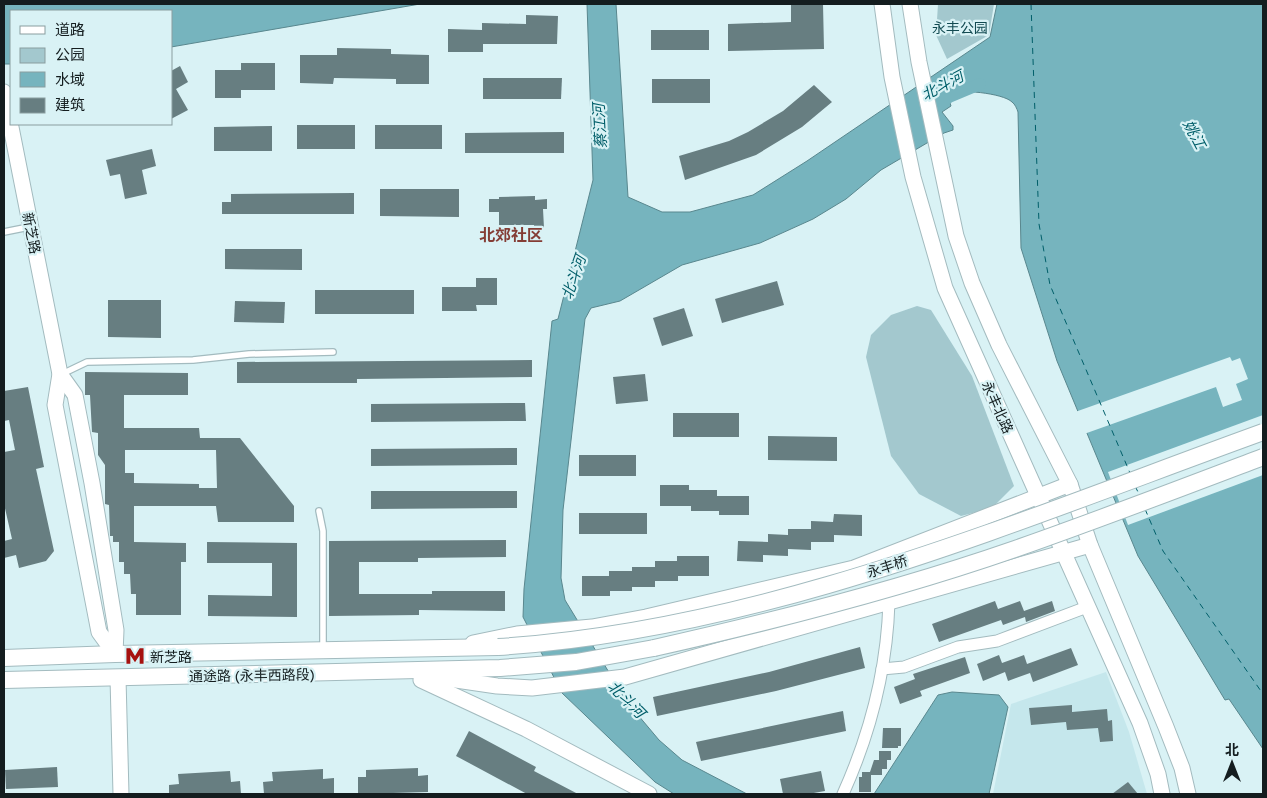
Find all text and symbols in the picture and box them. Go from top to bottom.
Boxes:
legend [10,10,172,125]
park label: 永丰公园 [932,19,988,36]
text: 道路 [55,20,85,38]
text: 公园 [55,45,85,63]
water label: 北斗河 [918,65,969,104]
text: 水域 [55,70,85,88]
text: 建筑 [55,95,85,113]
water label: 蔡江河 [589,100,609,149]
water label: 姚江 [1180,117,1211,153]
street label: 新芝路 [20,211,44,255]
district label: 北郊社区 [479,225,543,245]
water label: 北斗河 [557,250,590,301]
street label: 永丰北路 [979,378,1017,436]
street label: 永丰桥 [864,551,910,581]
metro station icon: 新芝路 [124,645,146,667]
place label: 新芝路 [150,648,192,665]
street label: 通途路 (永丰西路段) [189,665,315,685]
water label: 北斗河 [605,677,651,723]
north arrow [1207,738,1257,788]
text: 北 [1225,741,1239,758]

